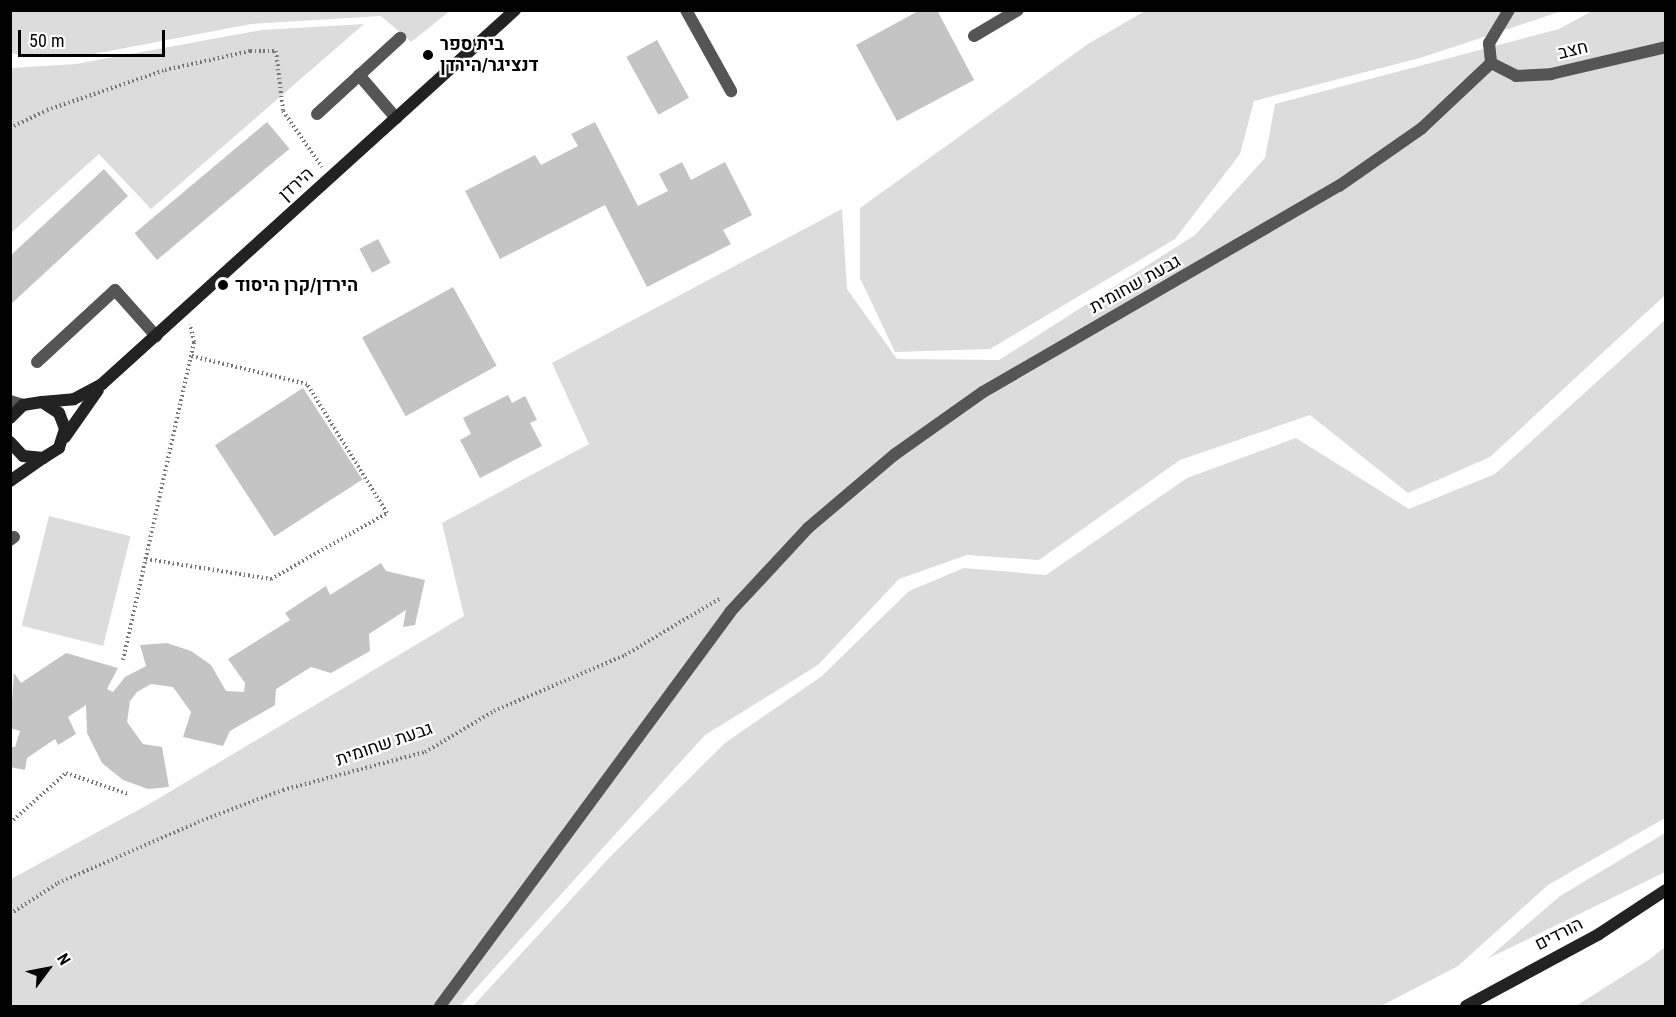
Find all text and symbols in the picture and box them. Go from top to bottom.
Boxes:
scale bar [21,18,168,56]
text: 50 m [29,30,64,51]
place label: בית ספר דנציגר/הירדן [440,34,539,76]
street label: חצב [1556,36,1590,64]
marker: בית ספר דנציגר/הירדן [421,48,435,62]
street label: הירדן [274,163,318,205]
street label: גבעת שחומית [1086,250,1184,318]
place label: הירדן/קרן היסוד [235,274,358,296]
marker: הירדן/קרן היסוד [216,278,230,292]
street label: גבעת שחומית [333,717,435,771]
street label: הורדים [1531,913,1587,955]
north arrow [18,939,78,999]
text: N [53,950,74,968]

